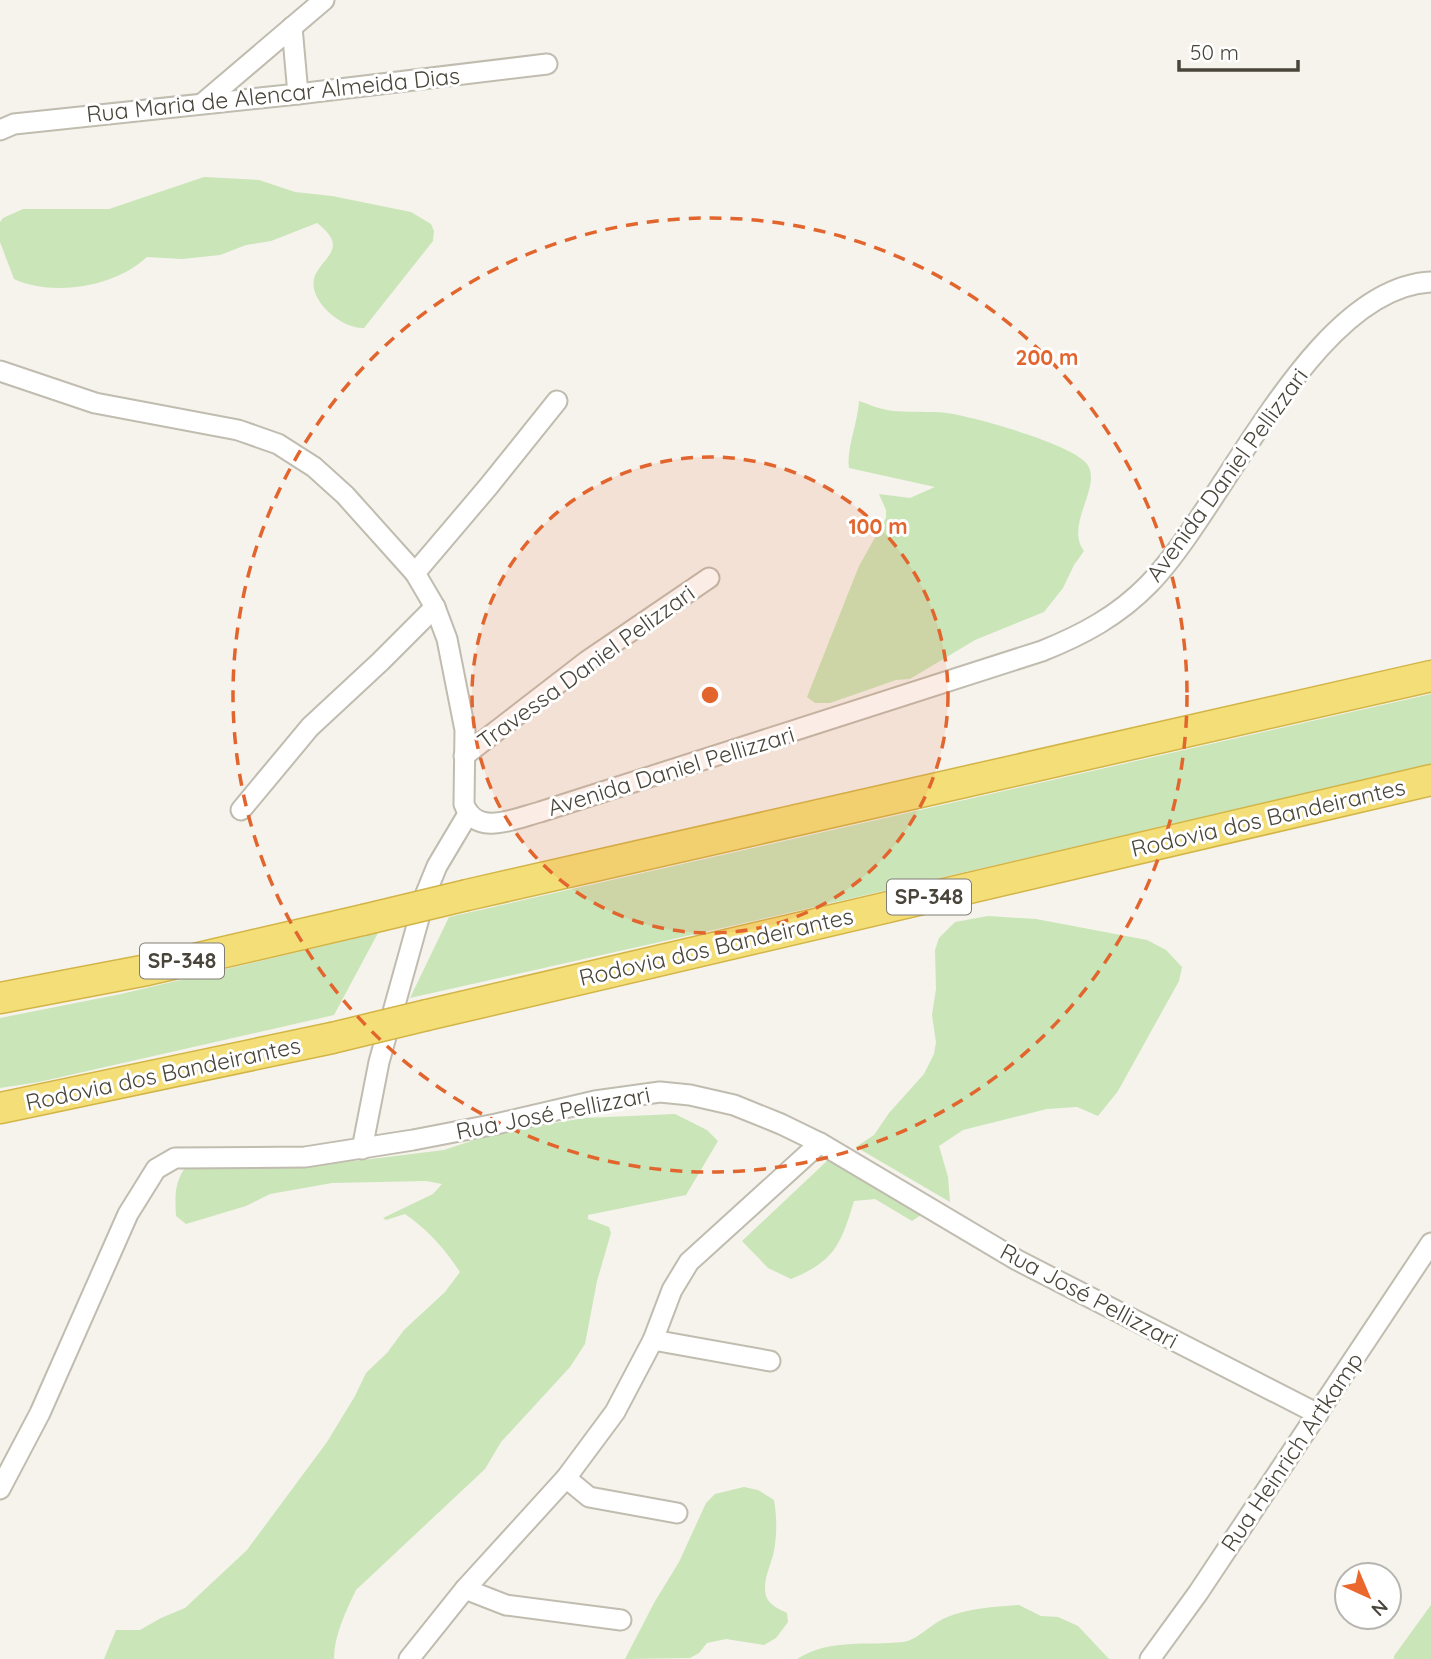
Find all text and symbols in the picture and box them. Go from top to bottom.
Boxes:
scale bar [1179,28,1298,72]
text: 50 m [1190,39,1239,65]
street label: Rua Maria de Alencar Almeida Dias [85,60,461,129]
text: 200 m [1016,344,1078,370]
street label: Avenida Daniel Pellizzari [1139,362,1314,587]
text: 100 m [848,513,908,539]
street label: Travessa Daniel Pelizzari [471,578,700,755]
centre of rings [698,683,722,707]
street label: Avenida Daniel Pellizzari [544,719,798,822]
street label: Rodovia dos Bandeirantes [1128,772,1408,863]
road number: SP-348 [887,880,971,914]
street label: Rodovia dos Bandeirantes [576,901,856,992]
road number: SP-348 [140,944,224,978]
street label: Rodovia dos Bandeirantes [23,1030,303,1117]
street label: Rua José Pellizzari [453,1079,653,1146]
street label: Rua José Pellizzari [995,1236,1183,1355]
street label: Rua Heinrich Artkamp [1214,1347,1369,1557]
north arrow [1333,1561,1403,1631]
text: N [1366,1595,1393,1622]

